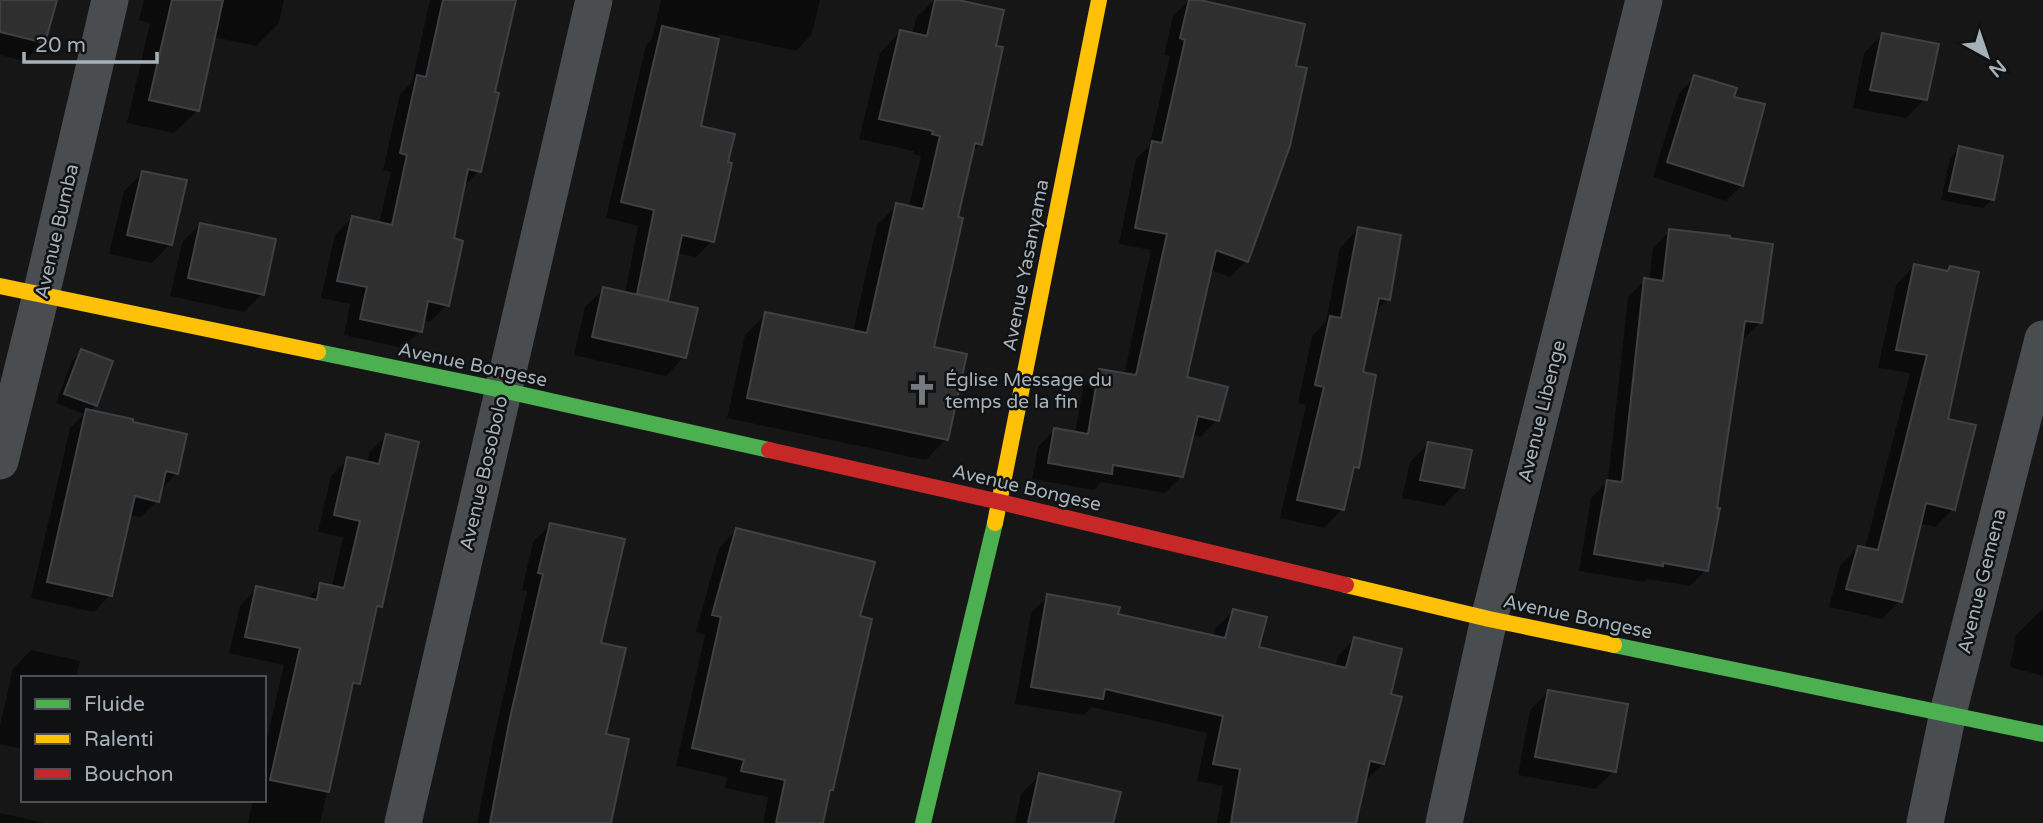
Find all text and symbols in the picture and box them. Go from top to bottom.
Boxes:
scale bar [24,21,158,65]
north arrow [1952,21,2022,91]
text: 20 m [35,33,86,58]
text: N [1984,55,2010,82]
street label: Avenue Bumba [31,162,83,301]
street label: Avenue Yasanyama [999,178,1053,353]
street label: Avenue Bongese [396,338,549,392]
street label: Avenue Libenge [1514,338,1570,485]
place label: Église Message du temps de la fin [945,369,1112,413]
church icon: Église Message du temps de la fin [905,373,939,407]
street label: Avenue Bosobolo [455,394,512,553]
street label: Avenue Bongese [950,460,1103,516]
street label: Avenue Gemena [1953,507,2011,656]
street label: Avenue Bongese [1501,590,1654,644]
legend [21,676,266,802]
text: Fluide [84,692,145,717]
text: Ralenti [84,727,154,752]
text: Bouchon [84,762,174,787]

